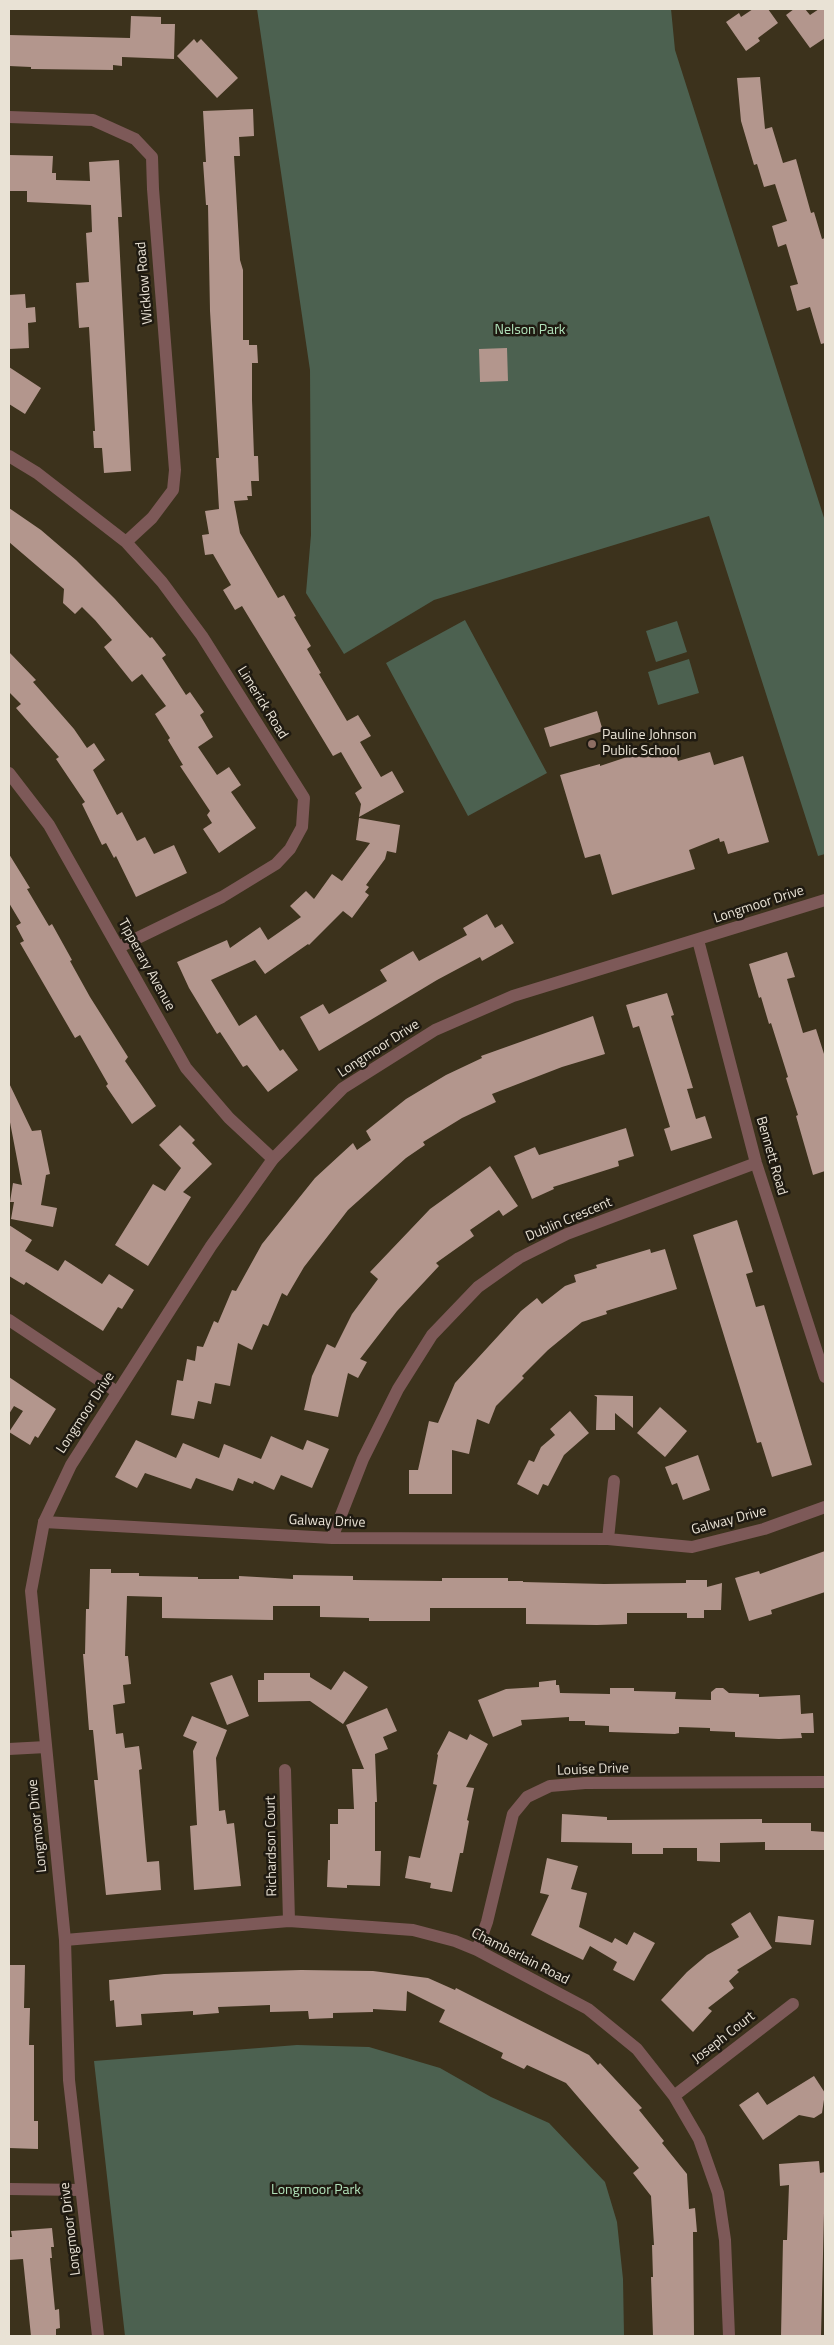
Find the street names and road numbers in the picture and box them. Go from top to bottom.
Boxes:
street label: Wicklow Road [133,241,157,325]
street label: Limerick Road [233,664,291,742]
street label: Longmoor Drive [712,883,806,927]
street label: Tipperary Avenue [114,916,178,1014]
street label: Longmoor Drive [335,1016,423,1082]
street label: Bennett Road [752,1115,790,1197]
street label: Dublin Crescent [523,1194,615,1246]
street label: Longmoor Drive [53,1369,119,1457]
street label: Galway Drive [690,1503,768,1539]
street label: Galway Drive [288,1512,366,1532]
street label: Louise Drive [557,1760,629,1780]
street label: Longmoor Drive [25,1778,51,1874]
street label: Richardson Court [263,1795,281,1897]
street label: Chamberlain Road [468,1925,572,1989]
street label: Joseph Court [689,2008,759,2068]
street label: Longmoor Drive [57,2181,85,2277]

